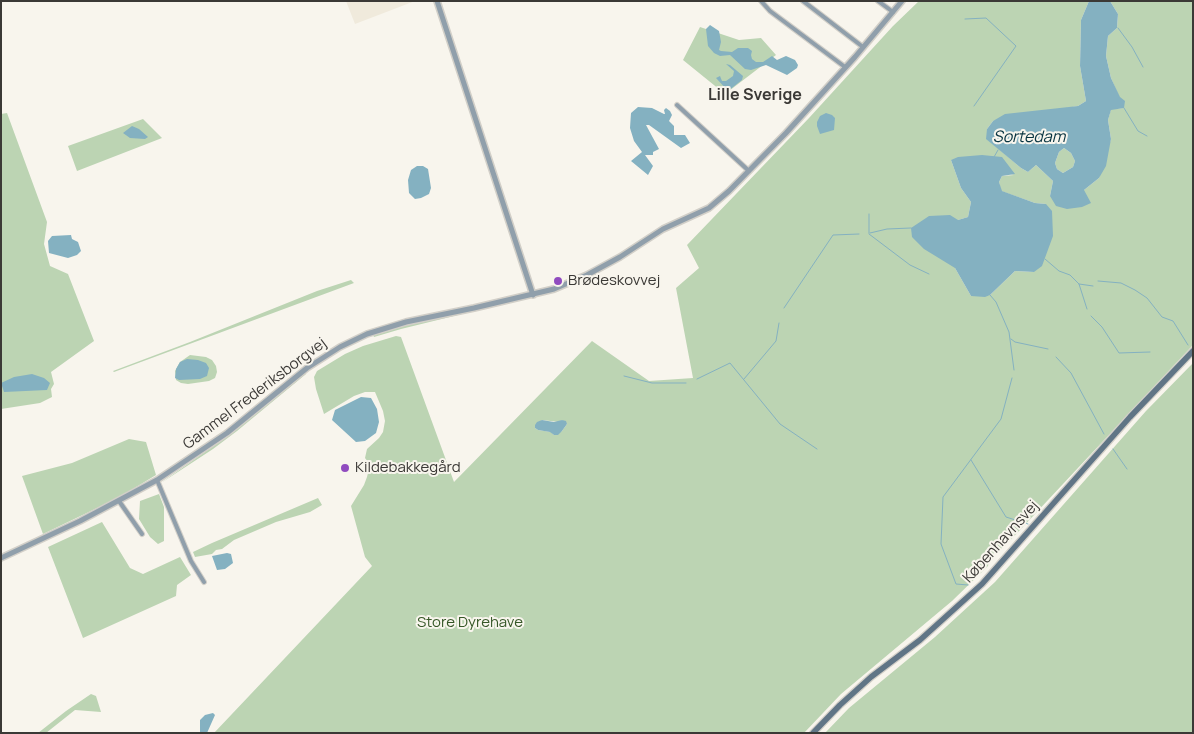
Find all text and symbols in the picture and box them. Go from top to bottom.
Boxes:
district label: Lille Sverige [708,86,802,106]
water label: Sortedam [993,128,1065,148]
place label: Brødeskovvej [568,272,660,290]
marker: Brødeskovvej [552,275,564,287]
street label: Gammel Frederiksborgvej [180,334,330,454]
place label: Kildebakkegård [355,459,461,477]
marker: Kildebakkegård [339,462,351,474]
street label: Københavnsvej [959,497,1043,587]
park label: Store Dyrehave [417,614,523,632]

